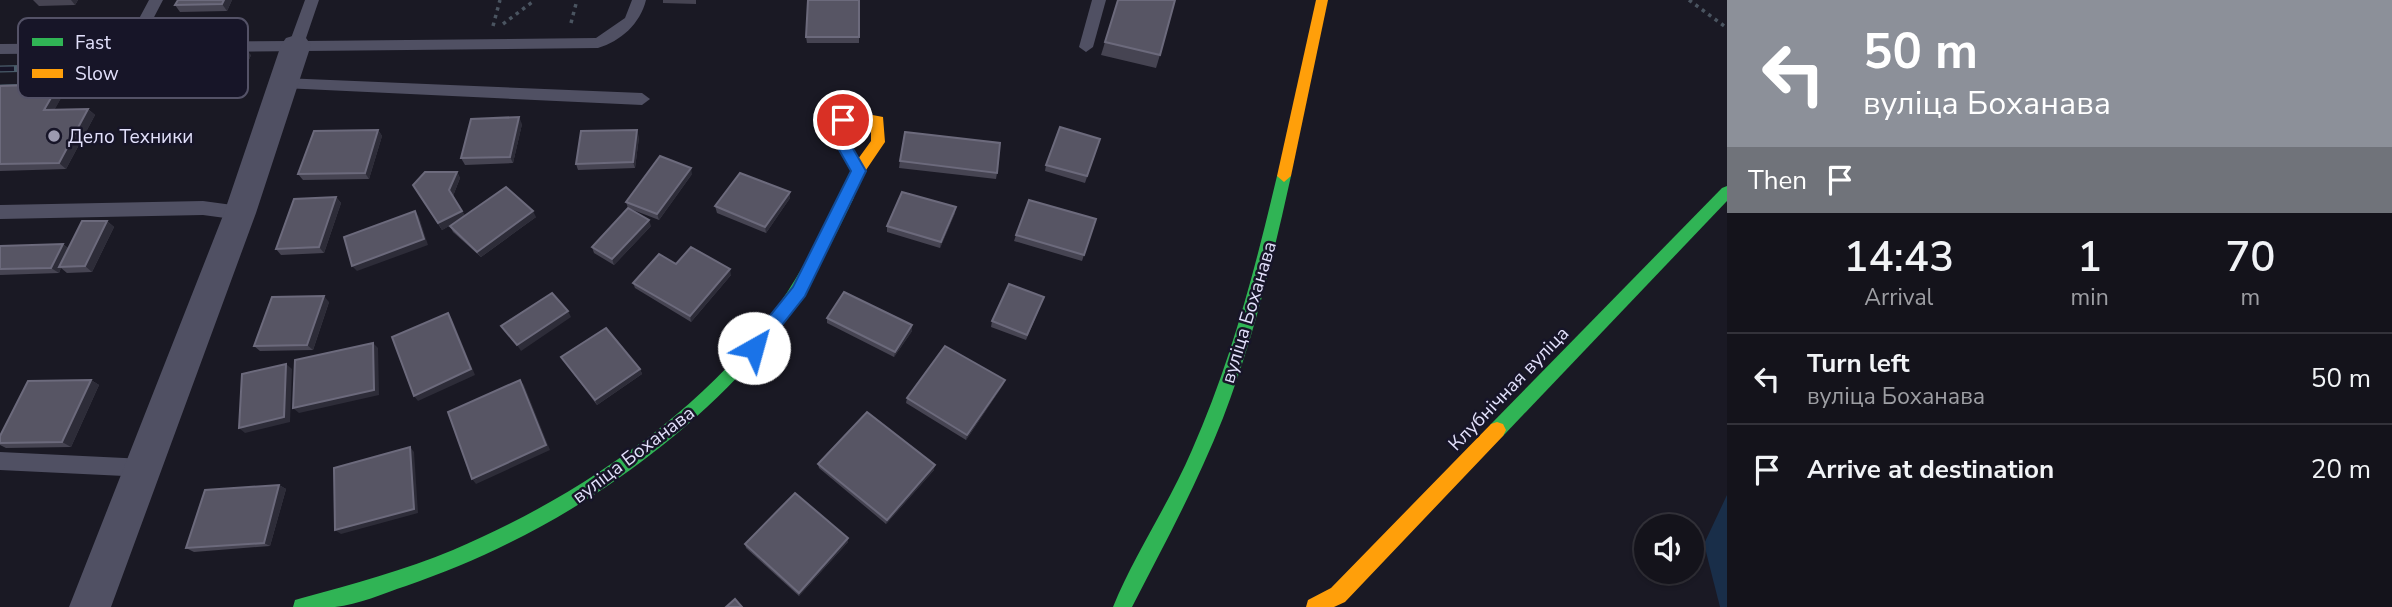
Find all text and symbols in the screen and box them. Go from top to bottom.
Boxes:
legend [18,18,248,98]
text: 50 m [1863,18,1978,85]
icon: left [1748,28,1839,119]
text: Fast [75,30,111,56]
text: Slow [75,61,119,87]
text: вуліца Боханава [1863,82,2111,125]
pin [813,90,873,150]
icon: arrive [824,101,862,139]
place label: Дело Техники [68,124,193,150]
marker: Дело Техники [46,128,62,144]
icon: arrive [1821,161,1859,199]
text: Then [1748,163,1807,198]
text: 14:43 [1843,229,1954,286]
text: 1 [2077,229,2102,286]
text: 70 [2225,229,2276,286]
street label: вуліца Боханава [1215,238,1283,386]
text: Arrival [1864,282,1933,313]
text: min [2071,282,2109,313]
text: m [2240,282,2260,313]
position arrow [717,311,791,385]
street label: Клубнічная вуліца [1443,321,1575,457]
text: Turn left [1807,346,1910,381]
icon: left [1748,360,1786,398]
text: 50 m [2311,361,2371,396]
text: вуліца Боханава [1807,381,1985,412]
street label: вуліца Боханава [567,400,700,509]
icon: arrive [1748,451,1786,489]
text: Arrive at destination [1807,452,2054,487]
text: 20 m [2311,452,2371,487]
map controls [1634,514,1704,584]
button: sound [1634,514,1704,584]

